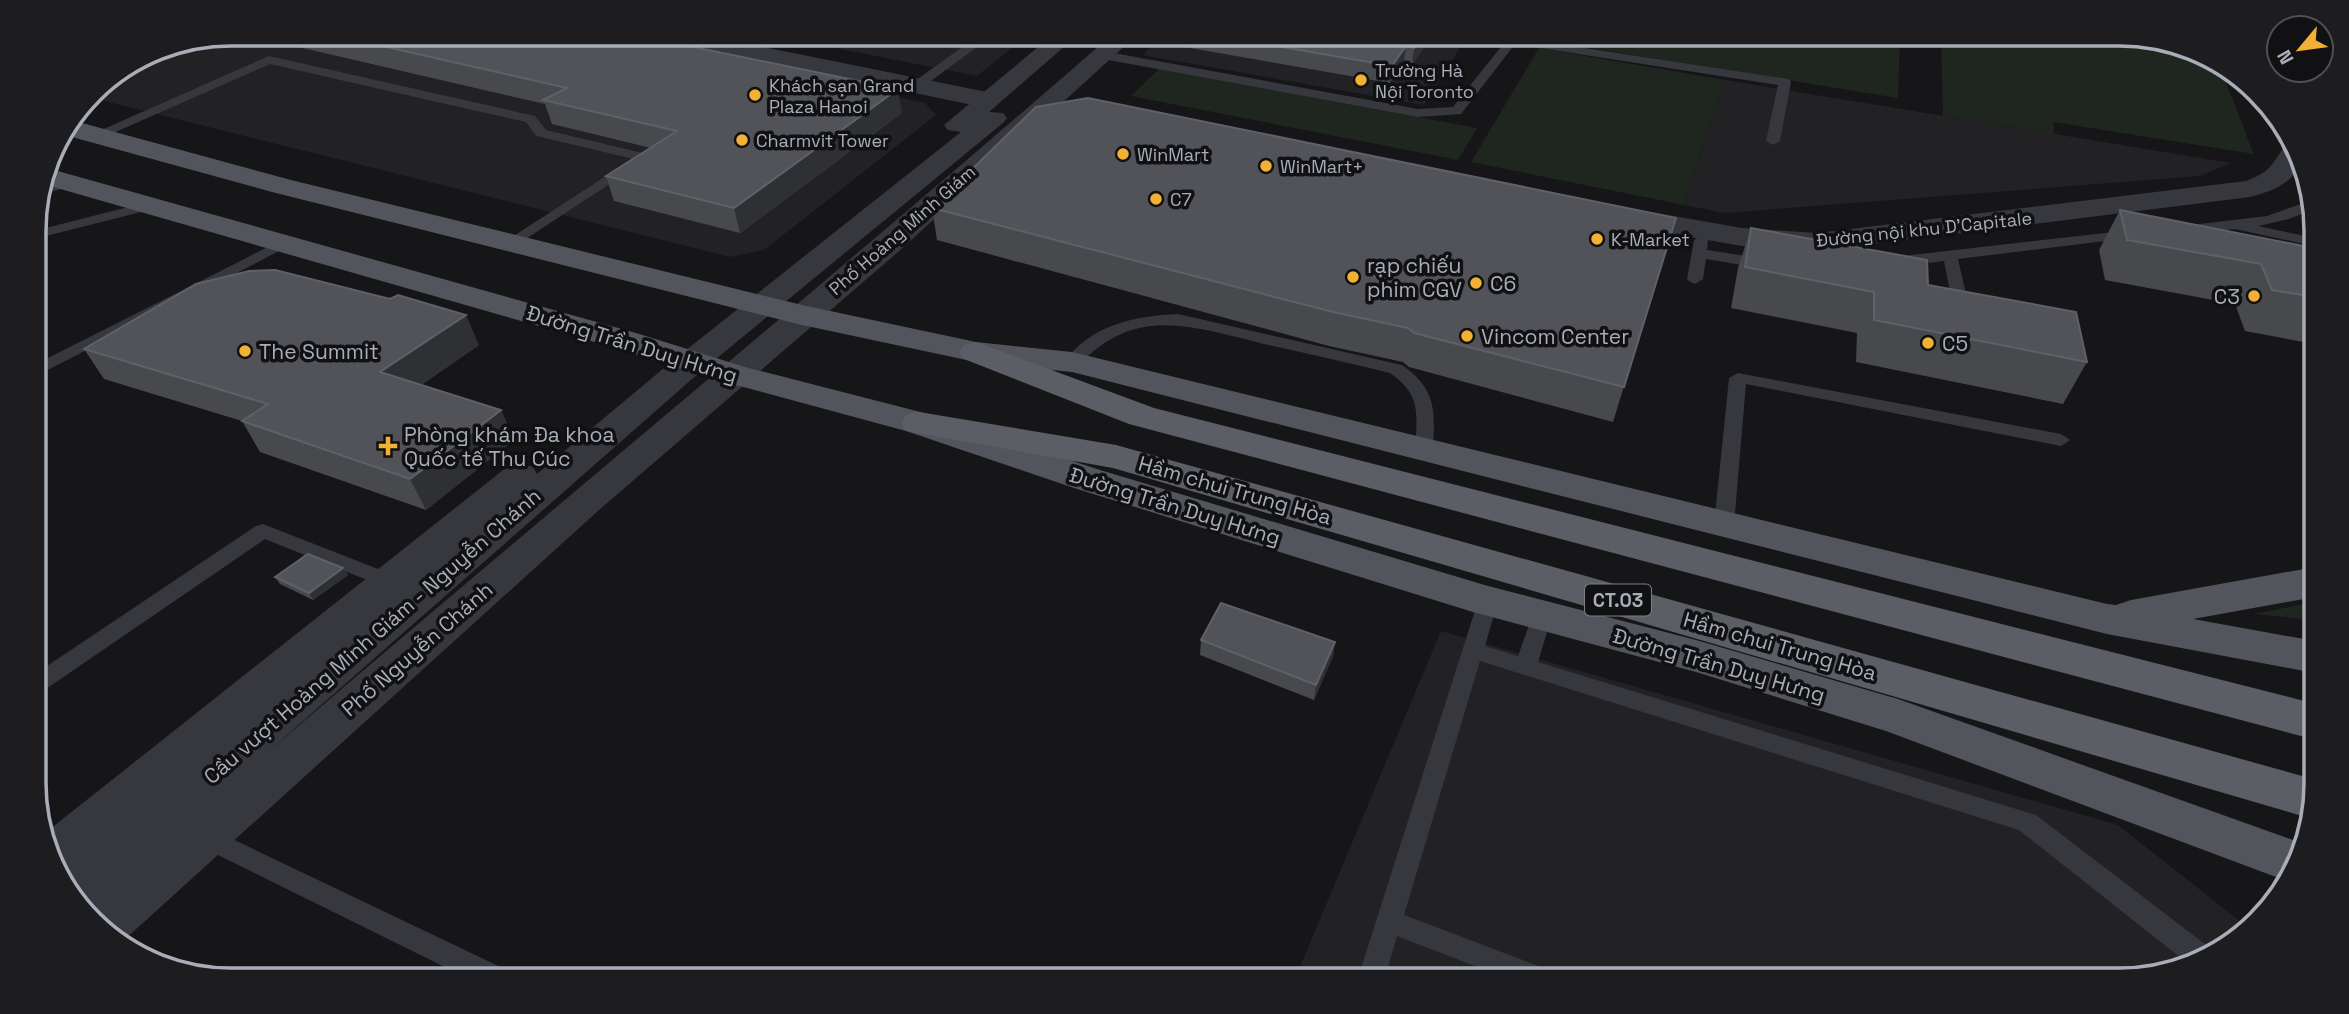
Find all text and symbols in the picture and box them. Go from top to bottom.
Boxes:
north arrow [2265,14,2335,84]
text: N [2272,45,2300,69]
place label: Trường Hà Nội Toronto [1375,59,1474,103]
marker: Trường Hà Nội Toronto [1353,72,1369,88]
place label: Khách sạn Grand Plaza Hanoi [769,74,914,118]
marker: Khách sạn Grand Plaza Hanoi [747,87,763,103]
place label: Charmvit Tower [756,129,889,152]
marker: Charmvit Tower [734,132,750,148]
place label: WinMart [1137,143,1209,166]
marker: WinMart [1115,146,1131,162]
place label: WinMart+ [1280,155,1363,178]
marker: WinMart+ [1258,158,1274,174]
street label: Phố Hoàng Minh Giám [824,160,980,300]
place label: C7 [1170,188,1192,211]
marker: C7 [1148,191,1164,207]
street label: Đường nội khu D'Capitale [1815,206,2033,252]
place label: K-Market [1611,228,1690,251]
marker: K-Market [1589,231,1605,247]
place label: rạp chiếu phim CGV [1367,252,1462,303]
marker: rạp chiếu phim CGV [1345,269,1361,285]
place label: C6 [1490,270,1516,297]
marker: C6 [1468,275,1484,291]
place label: C3 [2214,283,2240,310]
marker: C3 [2246,288,2262,304]
street label: Đường Trần Duy Hưng [523,299,741,389]
place label: Vincom Center [1481,323,1629,350]
marker: Vincom Center [1459,328,1475,344]
place label: C5 [1942,330,1968,357]
marker: C5 [1920,335,1936,351]
place label: The Summit [259,338,379,365]
marker: The Summit [237,343,253,359]
place label: Phòng khám Đa khoa Quốc tế Thu Cúc [404,421,615,472]
marker: Phòng khám Đa khoa Quốc tế Thu Cúc [378,436,398,456]
street label: Hầm chui Trung Hòa [1135,450,1335,530]
street label: Đường Trần Duy Hưng [1066,461,1284,551]
street label: Cầu vượt Hoàng Minh Giám - Nguyễn Chánh [198,482,546,790]
street label: Phố Nguyễn Chánh [336,576,498,722]
road number: CT.03 [1585,584,1651,615]
street label: Hầm chui Trung Hòa [1680,606,1880,686]
street label: Đường Trần Duy Hưng [1610,622,1828,708]

